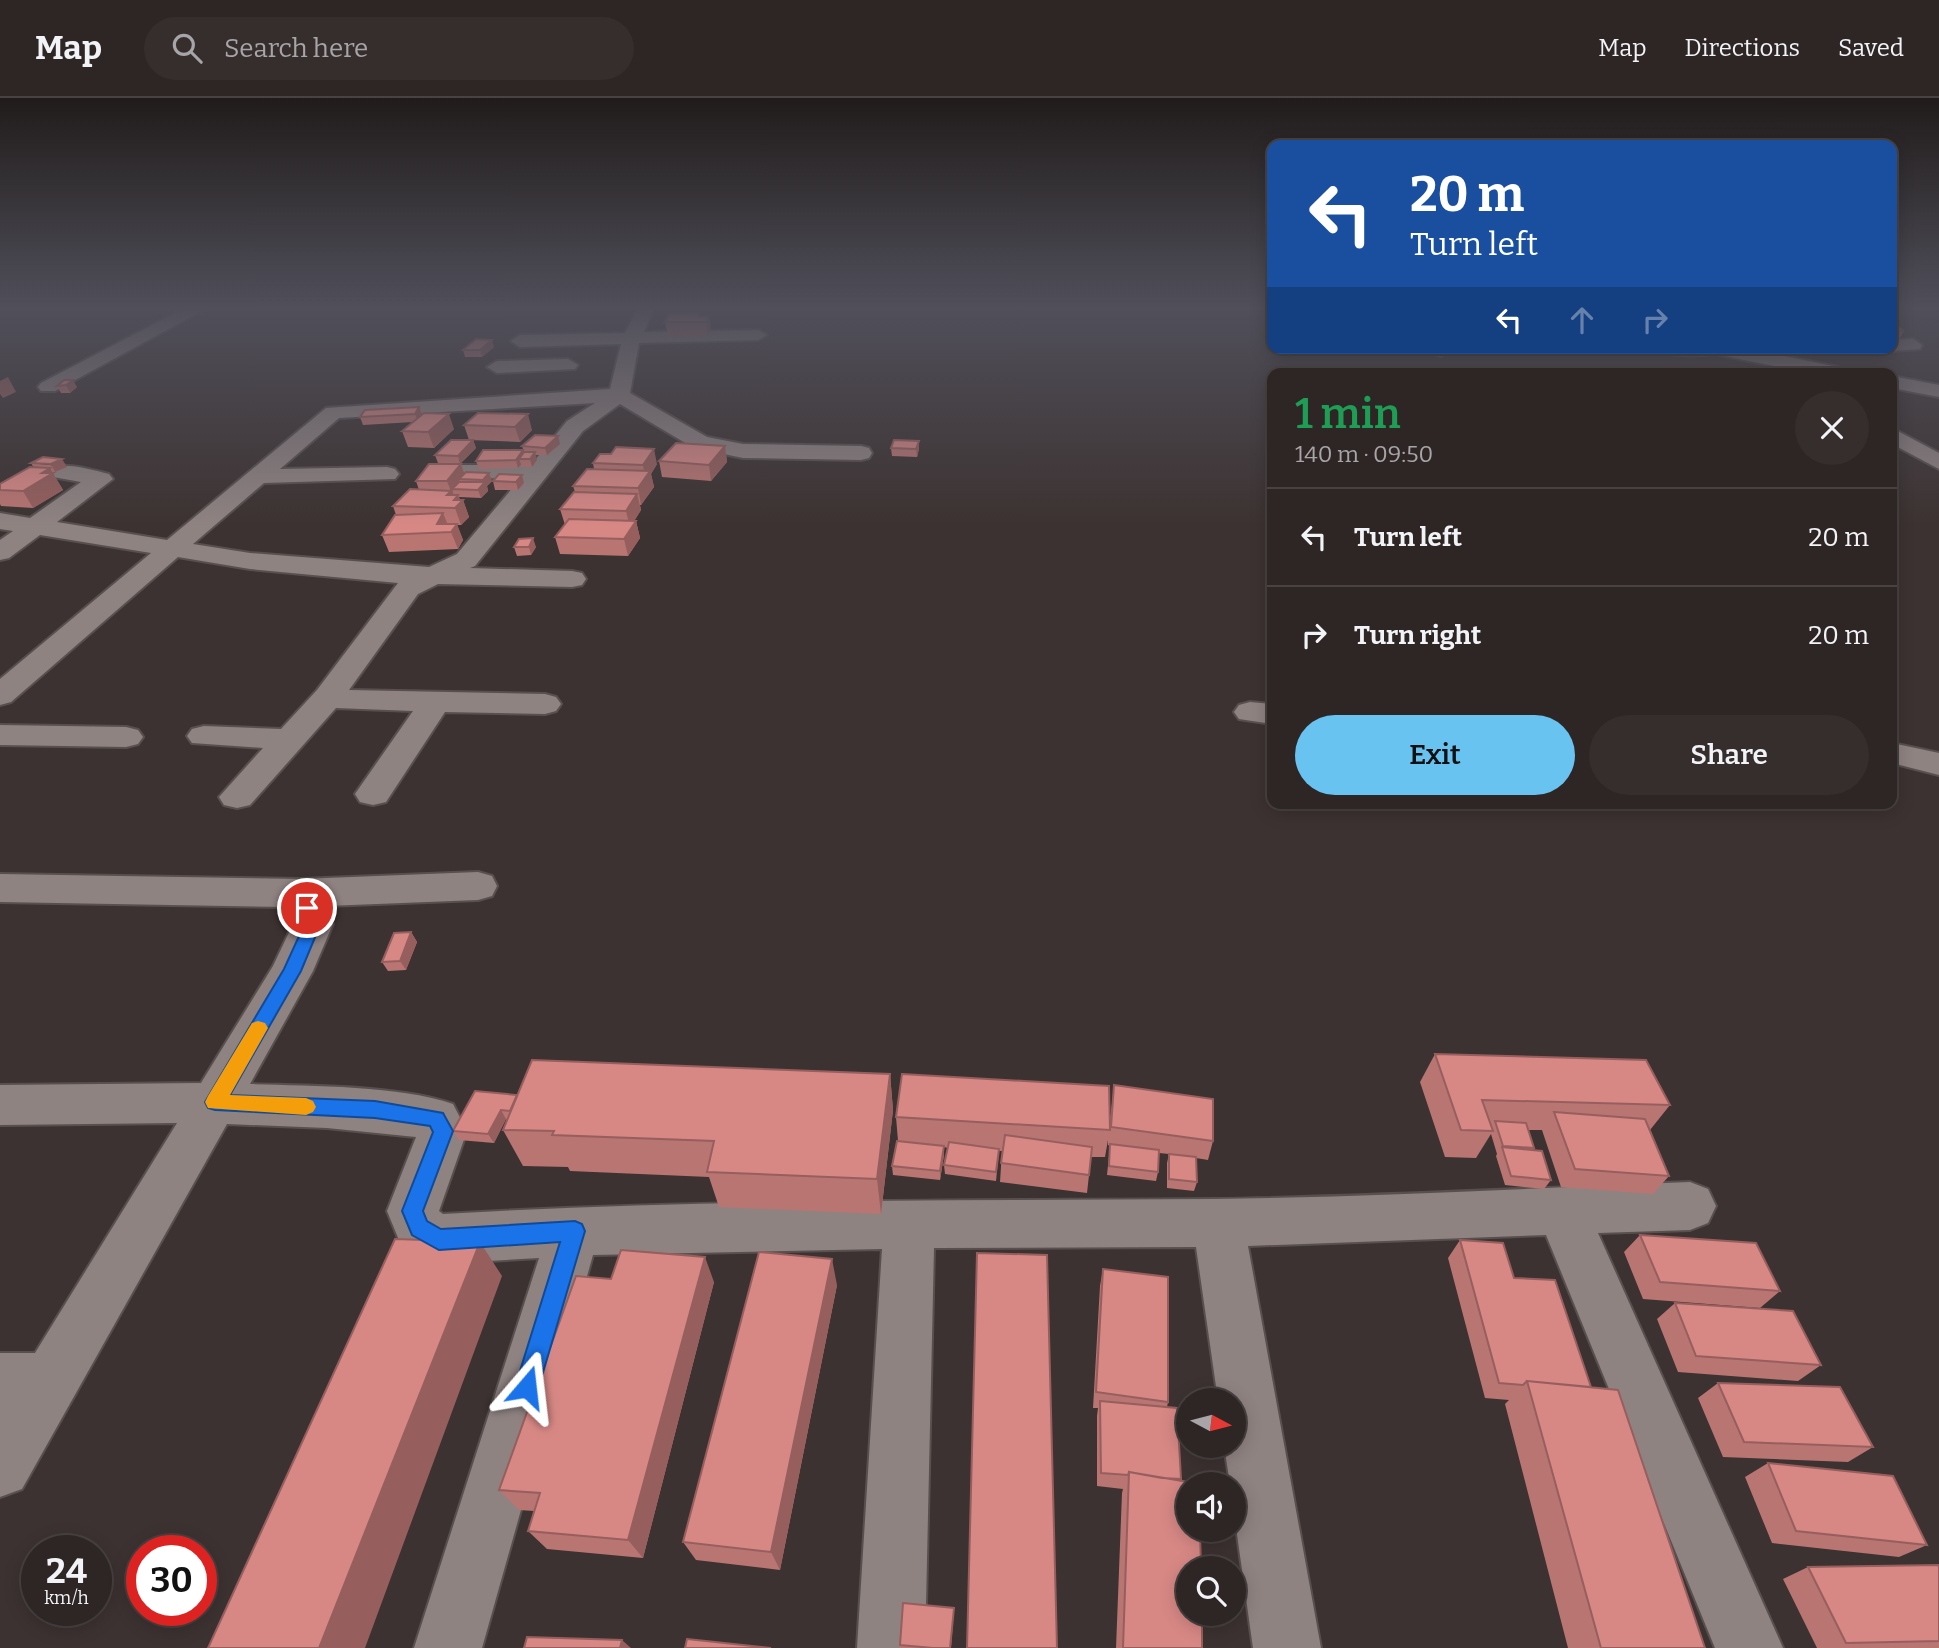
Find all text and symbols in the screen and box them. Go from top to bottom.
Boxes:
search box [144,17,634,80]
text: Map [35,28,102,68]
icon: search [168,29,206,67]
text: Search here [224,33,368,64]
text: Map [1598,34,1647,62]
text: Directions [1685,34,1800,62]
text: Saved [1838,34,1904,62]
text: 20 m [1410,165,1524,224]
icon: left [1295,168,1386,259]
text: Turn left [1410,225,1538,263]
icon: left [1490,301,1528,339]
icon: ahead [1563,301,1601,339]
icon: right [1636,301,1674,339]
text: 1 min [1295,389,1401,439]
button: close [1795,391,1869,465]
text: 140 m · 09:50 [1295,440,1433,468]
icon: left [1295,518,1333,556]
text: Turn left [1354,522,1462,553]
text: 20 m [1808,522,1869,553]
icon: right [1295,616,1333,654]
text: Turn right [1354,620,1481,651]
text: 20 m [1808,620,1869,651]
button: Exit [1295,715,1575,795]
button: Share [1589,715,1869,795]
pin [277,878,337,938]
icon: arrive [288,889,326,927]
position arrow [490,1350,564,1424]
north arrow [1176,1388,1246,1458]
map controls [1176,1388,1246,1626]
button: sound [1176,1472,1246,1542]
speed limit sign: 30 [126,1535,217,1626]
text: 24 [46,1550,87,1592]
button: search [1176,1556,1246,1626]
text: km/h [44,1587,89,1609]

